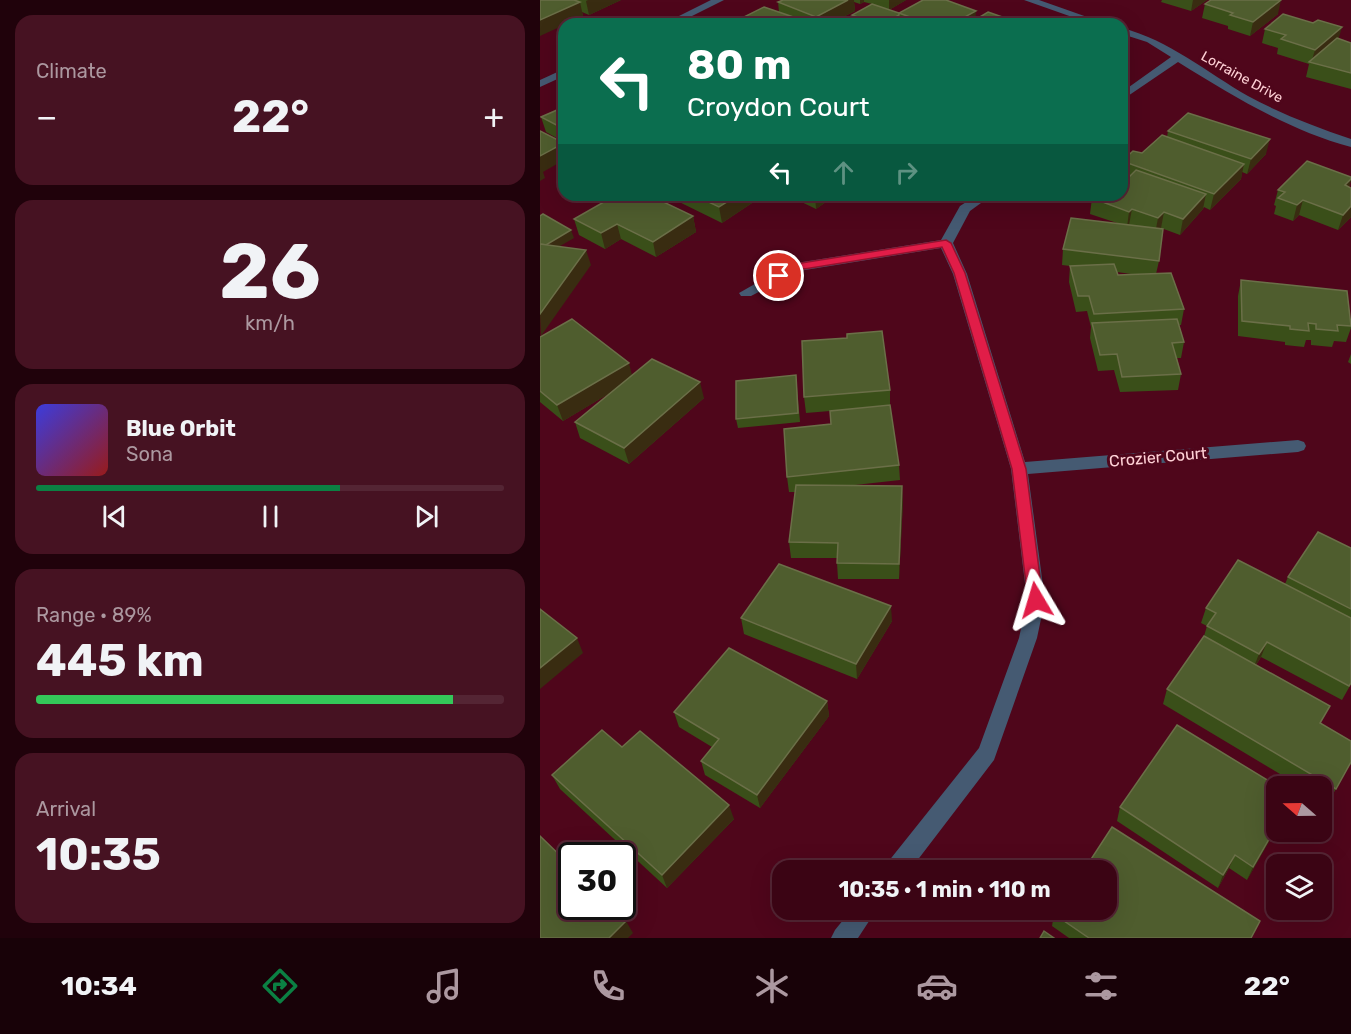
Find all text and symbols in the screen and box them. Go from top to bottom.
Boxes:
text: 80 m [687,40,791,90]
icon: left [588,42,666,120]
street label: Lorraine Drive [1198,48,1286,107]
text: Climate [36,59,107,83]
text: 22° [232,90,309,143]
text: Croydon Court [687,91,869,123]
text: − [36,97,57,136]
text: + [483,97,504,136]
icon: left [764,156,797,189]
icon: ahead [827,156,860,189]
icon: right [890,156,923,189]
text: 26 [219,225,321,318]
pin [753,250,804,301]
icon: arrive [762,259,795,292]
text: km/h [245,311,295,335]
text: Blue Orbit [126,415,236,442]
text: Sona [126,442,173,466]
street label: Crozier Court [1108,443,1208,471]
icon: previous [98,500,131,533]
icon: pause [254,500,287,533]
icon: next [410,500,443,533]
position arrow [1004,568,1068,632]
text: Range · 89% [36,603,152,627]
text: 445 km [36,634,204,687]
north arrow [1266,776,1332,842]
map controls [1266,776,1332,920]
text: Arrival [36,797,96,821]
text: 10:35 [36,828,161,881]
speed limit sign: 30 [558,842,636,920]
button: layers [1266,854,1332,920]
text: 10:35 · 1 min · 110 m [838,876,1051,903]
icon: directions [259,965,301,1007]
icon: music [423,965,465,1007]
icon: phone [587,965,629,1007]
icon: climate [751,965,793,1007]
icon: car [916,965,958,1007]
icon: filters [1080,965,1122,1007]
text: 10:34 [61,970,137,1002]
text: 22° [1244,970,1290,1002]

